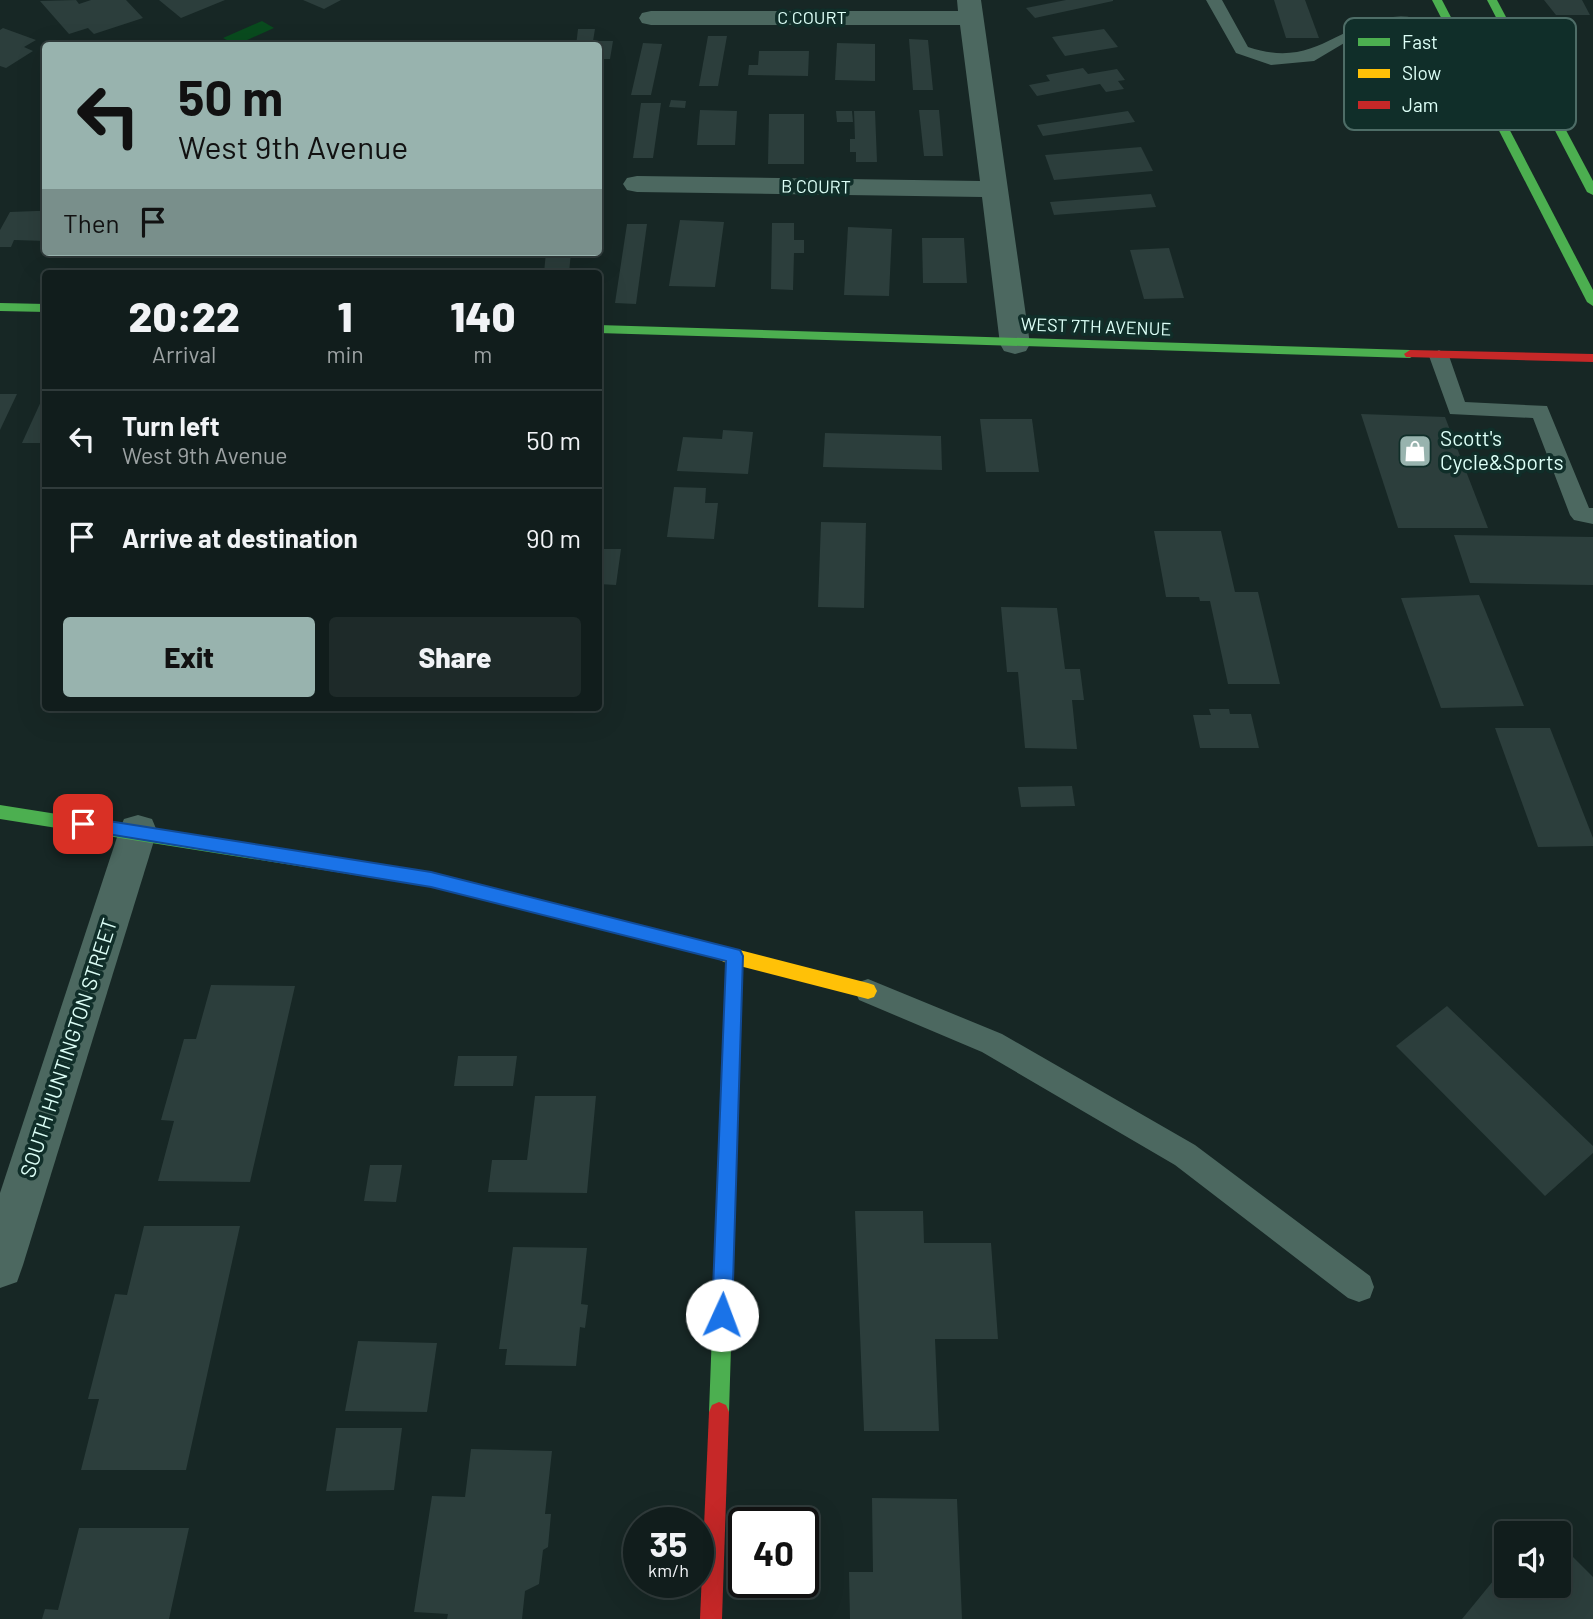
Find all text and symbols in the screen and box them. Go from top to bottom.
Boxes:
street label: C COURT [777,6,847,28]
legend [1344,18,1576,130]
text: Fast [1402,30,1438,53]
text: Slow [1402,61,1441,84]
text: 50 m [178,67,283,126]
icon: left [63,70,154,161]
text: Jam [1402,93,1438,116]
text: West 9th Avenue [178,127,408,165]
street label: B COURT [781,174,851,198]
icon: arrive [134,203,172,241]
text: Then [63,207,120,238]
text: 20:22 [129,290,240,340]
text: 1 [338,290,353,340]
text: 140 [450,290,515,340]
street label: WEST 7TH AVENUE [1020,312,1172,340]
text: Arrival [152,340,216,368]
text: min [326,340,364,368]
text: m [473,340,492,368]
text: Turn left [122,410,220,441]
icon: left [63,420,101,458]
text: 50 m [526,424,581,455]
place label: Scott's Cycle&Sports [1440,425,1564,474]
shop icon: Scott's Cycle&Sports [1396,432,1434,470]
text: West 9th Avenue [122,441,288,469]
icon: arrive [63,518,101,556]
text: Arrive at destination [122,522,358,553]
text: 90 m [526,522,581,553]
button: Exit [63,617,315,697]
button: Share [329,617,581,697]
pin [53,794,113,854]
icon: arrive [64,805,102,843]
street label: SOUTH HUNTINGTON STREET [14,915,121,1180]
position arrow [685,1278,759,1352]
speed limit sign: 40 [728,1507,819,1598]
map controls [1494,1521,1571,1598]
button: sound [1494,1521,1571,1598]
text: 35 [650,1522,687,1564]
text: km/h [648,1559,689,1581]

